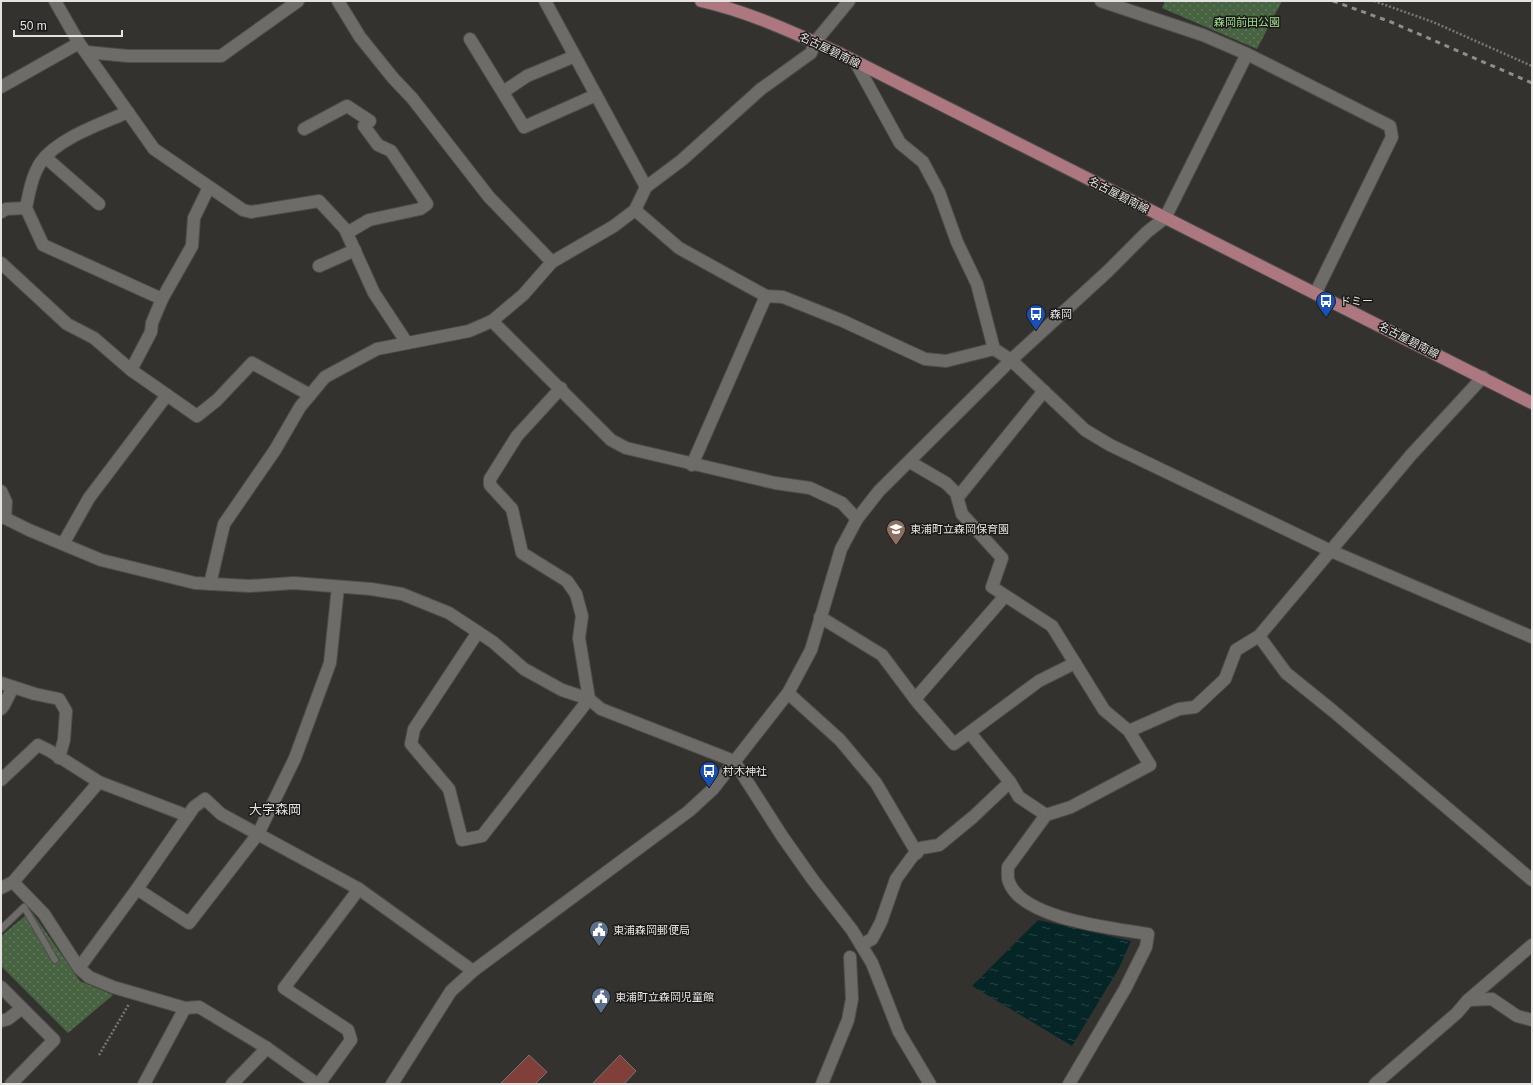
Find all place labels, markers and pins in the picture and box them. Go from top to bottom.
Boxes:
bus stop icon: ドミー [1315,290,1337,318]
place label: ドミー [1340,295,1373,307]
bus stop icon: 森岡 [1025,303,1047,331]
place label: 森岡 [1050,308,1072,320]
school or university icon: 東浦町立森岡保育園 [885,518,907,546]
place label: 東浦町立森岡保育園 [910,523,1009,535]
bus stop icon: 村木神社 [698,760,720,788]
place label: 村木神社 [723,765,767,777]
public building icon: 東浦森岡郵便局 [588,919,610,947]
place label: 東浦森岡郵便局 [613,924,690,936]
public building icon: 東浦町立森岡児童館 [590,986,612,1014]
place label: 東浦町立森岡児童館 [615,991,714,1003]

